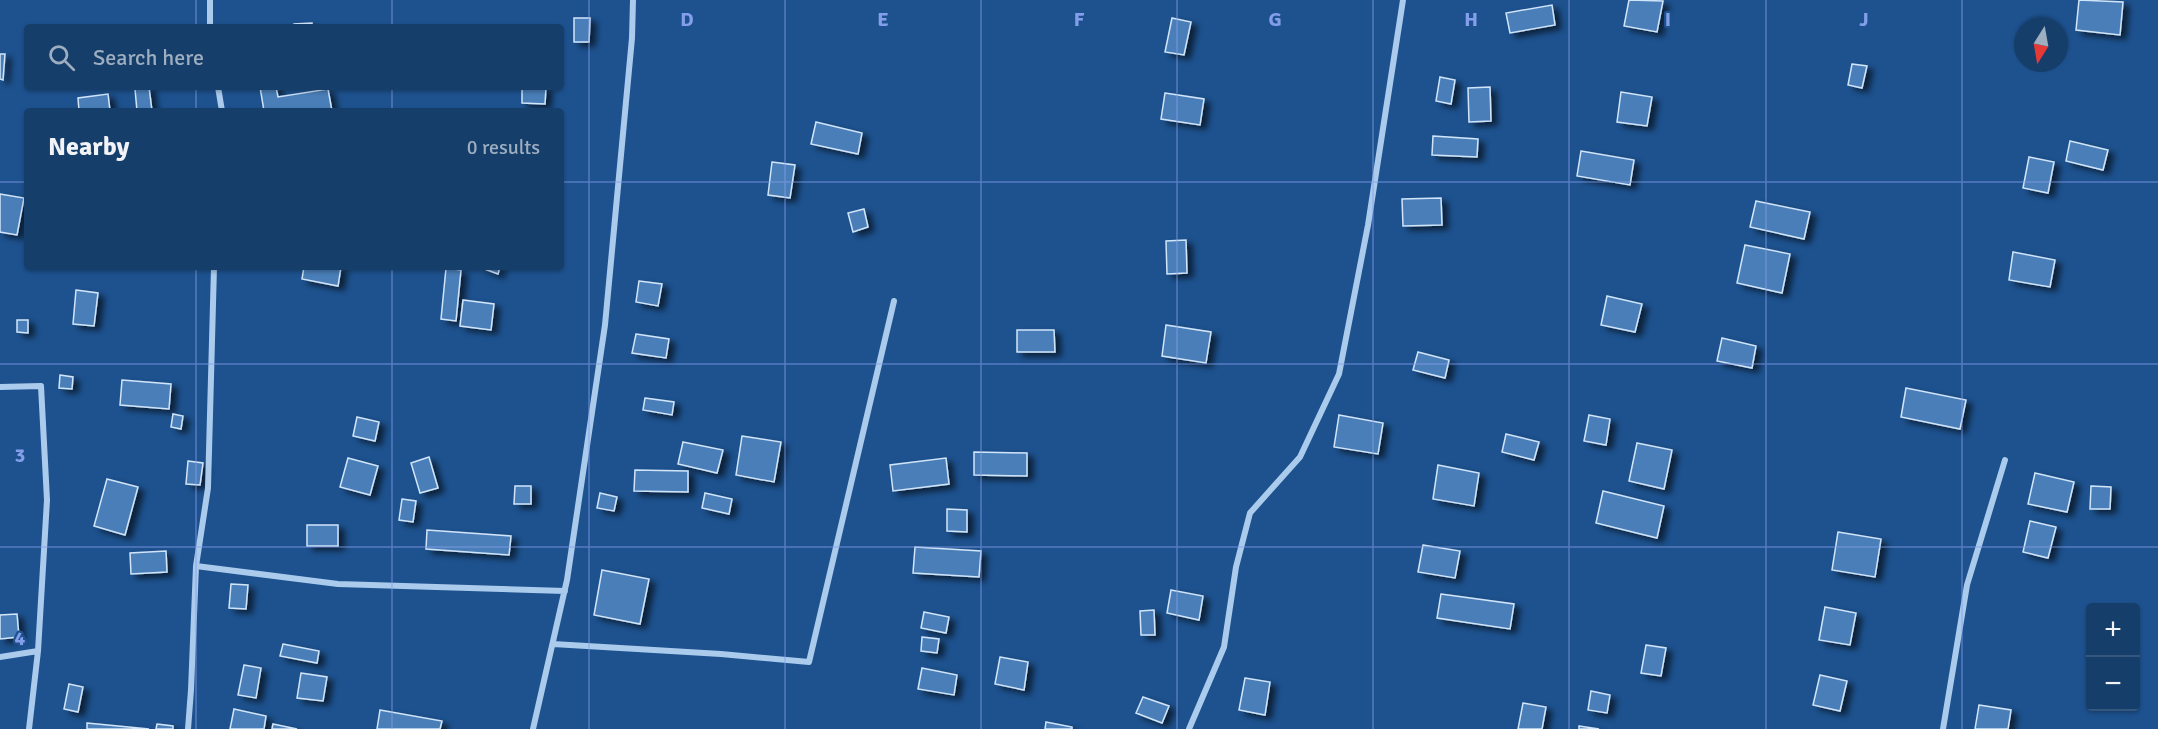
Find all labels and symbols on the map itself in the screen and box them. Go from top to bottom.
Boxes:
text: D [680,7,694,32]
text: E [877,7,889,32]
text: F [1074,7,1085,32]
text: G [1268,7,1282,32]
text: H [1464,7,1478,32]
text: I [1665,7,1671,32]
text: J [1859,7,1869,32]
north arrow [2014,18,2068,72]
text: 3 [15,443,25,468]
text: 4 [15,626,26,651]

